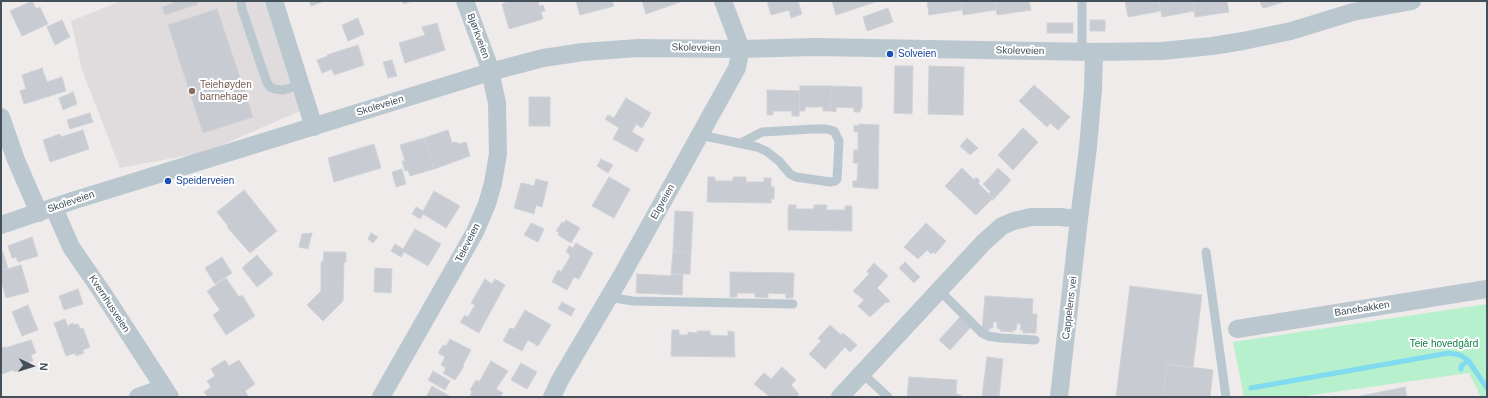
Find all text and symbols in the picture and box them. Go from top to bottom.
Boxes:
street label: Bjørkveien [464,12,492,60]
street label: Skoleveien [671,42,721,54]
street label: Skoleveien [995,45,1045,57]
place label: Solveien [898,48,936,60]
marker: Solveien [885,49,895,59]
place label: Teiehøyden barnehage [200,79,252,102]
marker: Teiehøyden barnehage [187,86,197,96]
street label: Skoleveien [355,93,405,119]
place label: Speiderveien [176,175,234,187]
marker: Speiderveien [163,176,173,186]
street label: Elgveien [648,182,678,222]
street label: Skoleveien [46,188,96,216]
street label: Teieveien [453,221,483,265]
street label: Kvernhusveien [86,273,132,335]
street label: Cappelens vei [1060,276,1080,340]
street label: Banebakken [1334,299,1390,319]
park label: Teie hovedgård [1410,338,1478,350]
north arrow [12,346,52,386]
text: N [38,362,50,371]

